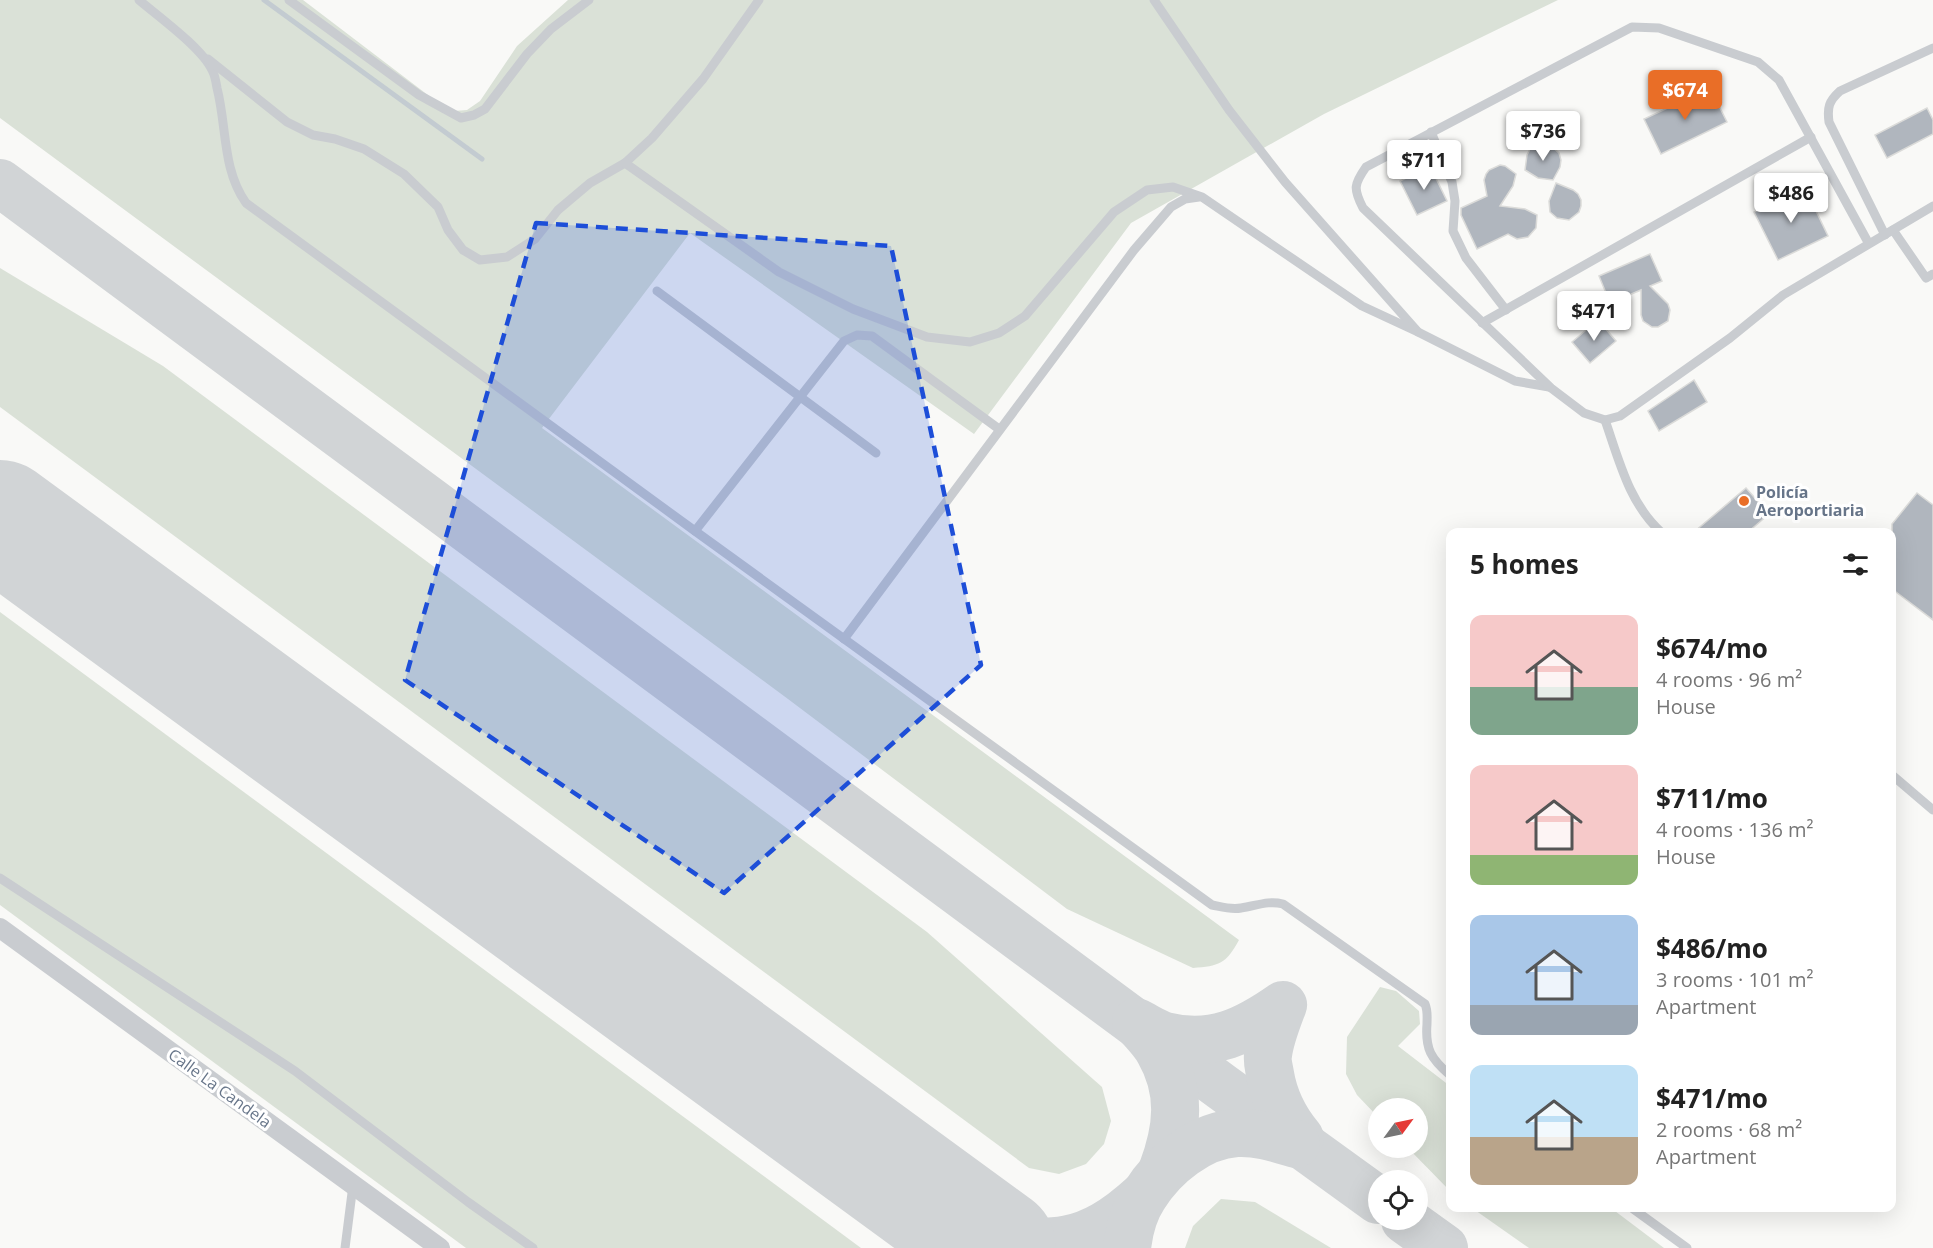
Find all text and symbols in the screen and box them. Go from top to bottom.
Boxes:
pin: $674 [1649,70,1721,121]
text: $674 [1662,76,1708,103]
pin: $736 [1507,111,1579,162]
text: $736 [1520,117,1566,144]
pin: $711 [1388,140,1460,191]
text: $711 [1401,146,1447,173]
pin: $486 [1755,173,1827,224]
text: $486 [1768,179,1814,206]
pin: $471 [1558,291,1630,342]
text: $471 [1571,297,1617,324]
place label: Policía Aeroportiaria [1756,481,1864,521]
marker: Policía Aeroportiaria [1737,494,1751,508]
text: 5 homes [1470,546,1579,582]
icon: filters [1839,548,1872,581]
text: $674/mo [1656,630,1768,666]
icon: home [1518,639,1590,711]
text: 4 rooms · 96 m² [1656,666,1802,693]
text: House [1656,693,1716,720]
text: $711/mo [1656,780,1768,816]
icon: home [1518,789,1590,861]
text: 4 rooms · 136 m² [1656,816,1814,843]
text: House [1656,843,1716,870]
text: $486/mo [1656,930,1768,966]
icon: home [1518,939,1590,1011]
text: 3 rooms · 101 m² [1656,966,1814,993]
text: Apartment [1656,993,1756,1020]
street label: Calle La Candela [164,1043,276,1133]
text: $471/mo [1656,1080,1768,1116]
icon: home [1518,1089,1590,1161]
north arrow [1368,1098,1428,1158]
map controls [1368,1098,1428,1230]
text: 2 rooms · 68 m² [1656,1116,1802,1143]
text: Apartment [1656,1143,1756,1170]
button: locate [1368,1170,1428,1230]

